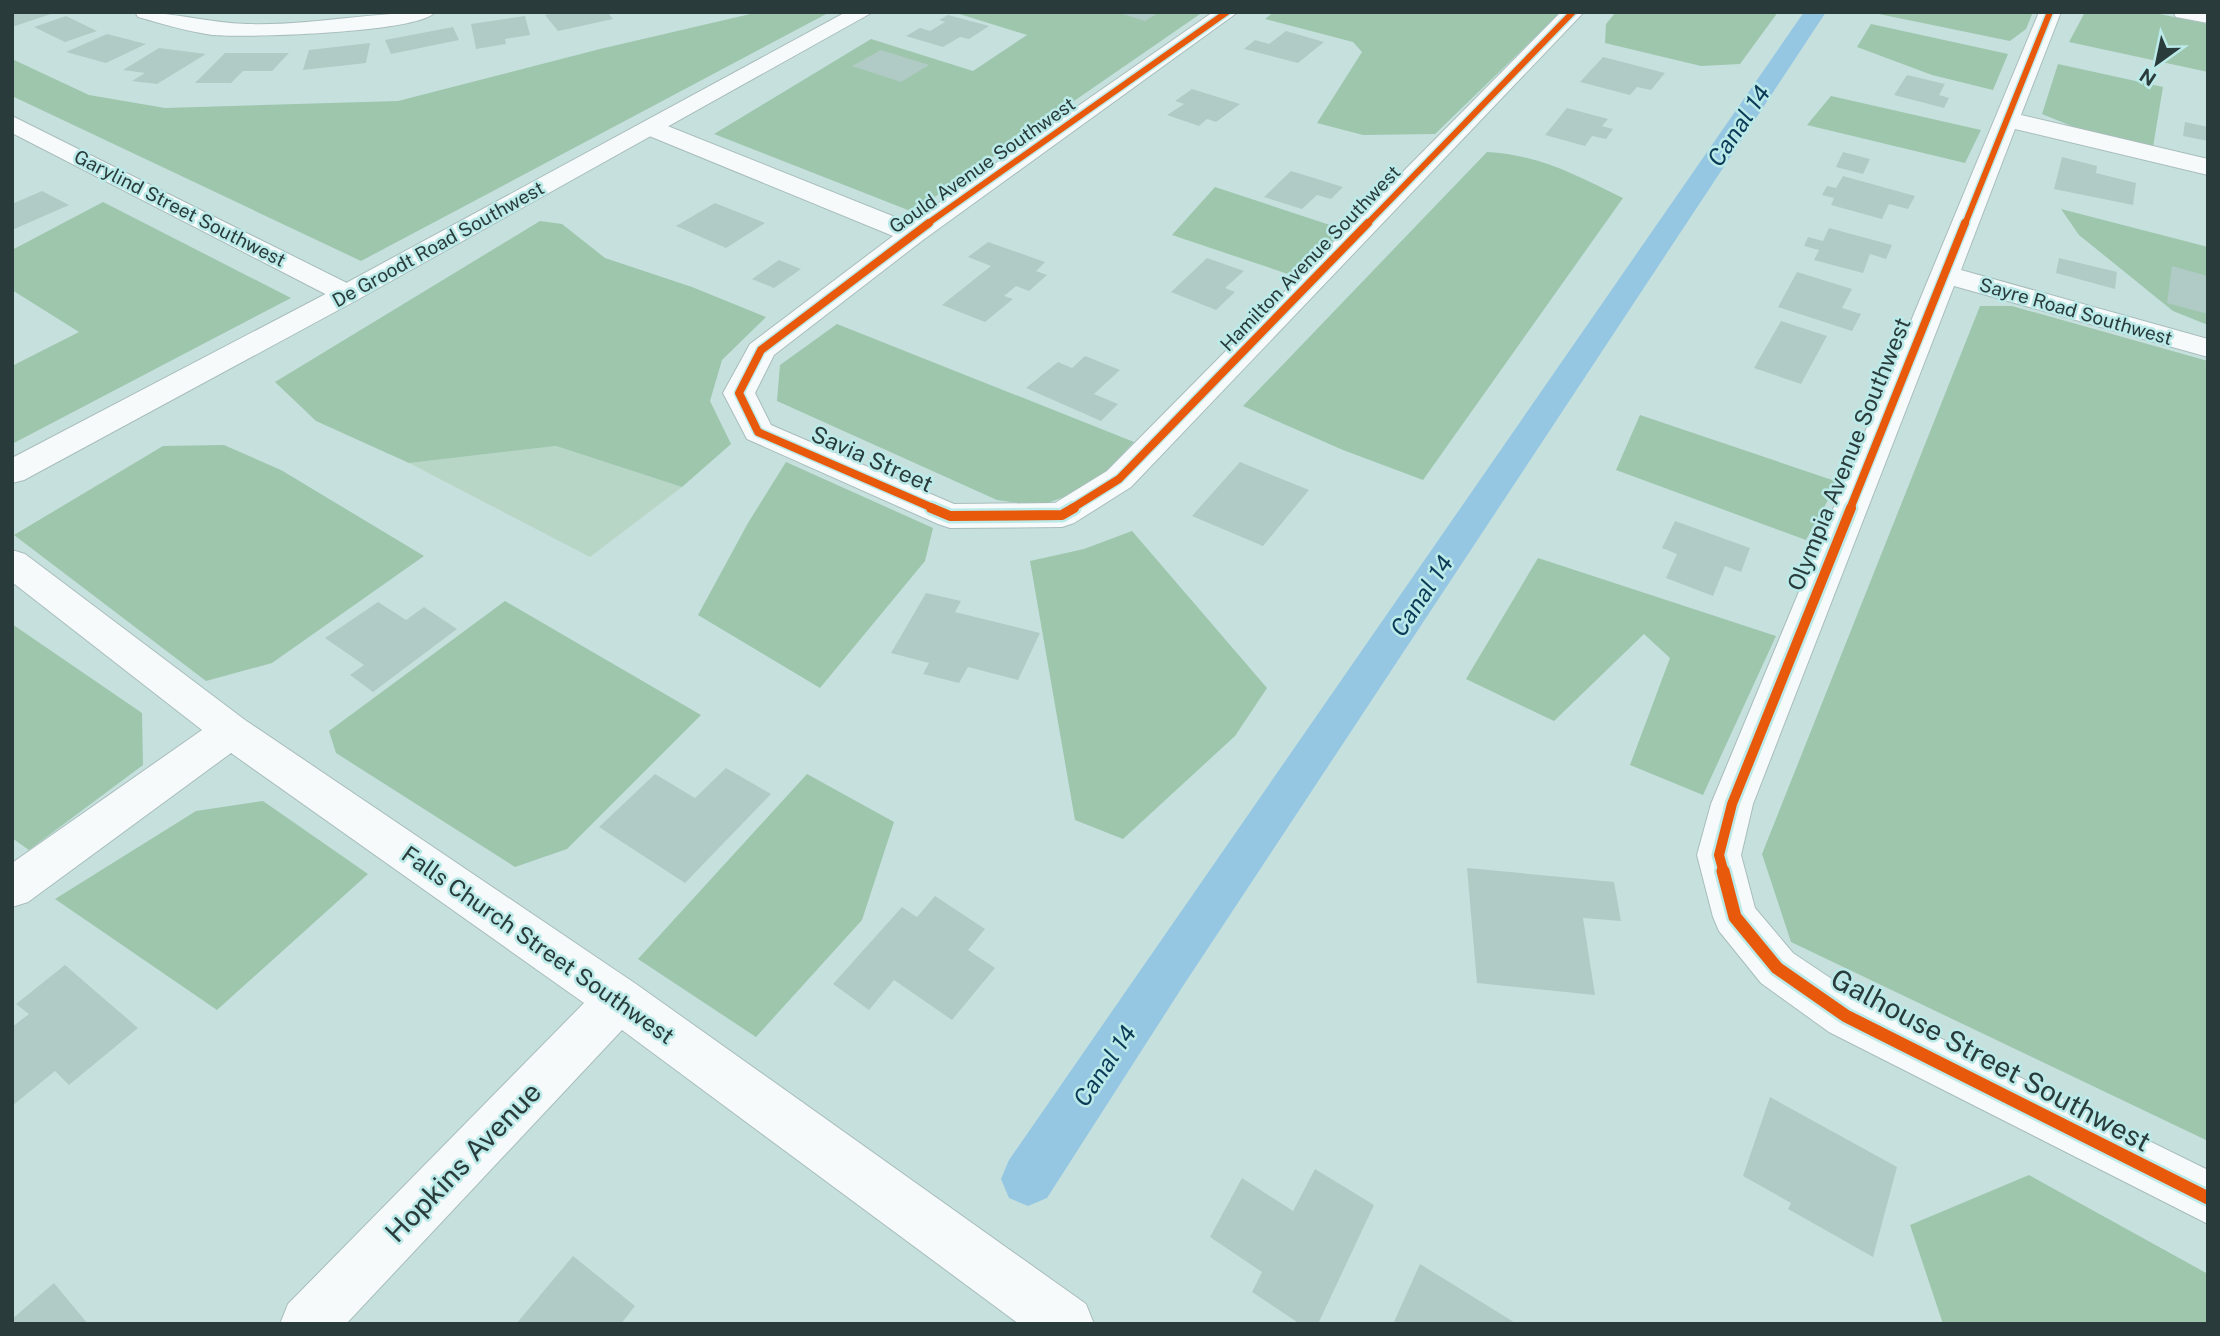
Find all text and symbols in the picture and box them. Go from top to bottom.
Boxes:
north arrow [2122,28,2192,98]
text: N [2136,64,2160,91]
water label: Canal 14 [1701,80,1775,171]
street label: Gould Avenue Southwest [885,92,1079,238]
street label: Garylind Street Southwest [71,145,289,271]
street label: Hamilton Avenue Southwest [1216,161,1404,355]
street label: De Groodt Road Southwest [328,177,548,311]
street label: Sayre Road Southwest [1977,273,2175,349]
street label: Olympia Avenue Southwest [1781,313,1916,594]
street label: Savia Street [807,420,937,497]
water label: Canal 14 [1384,550,1458,641]
street label: Falls Church Street Southwest [397,840,680,1049]
street label: Galhouse Street Southwest [1826,961,2157,1158]
water label: Canal 14 [1067,1020,1141,1111]
street label: Hopkins Avenue [378,1075,547,1249]

